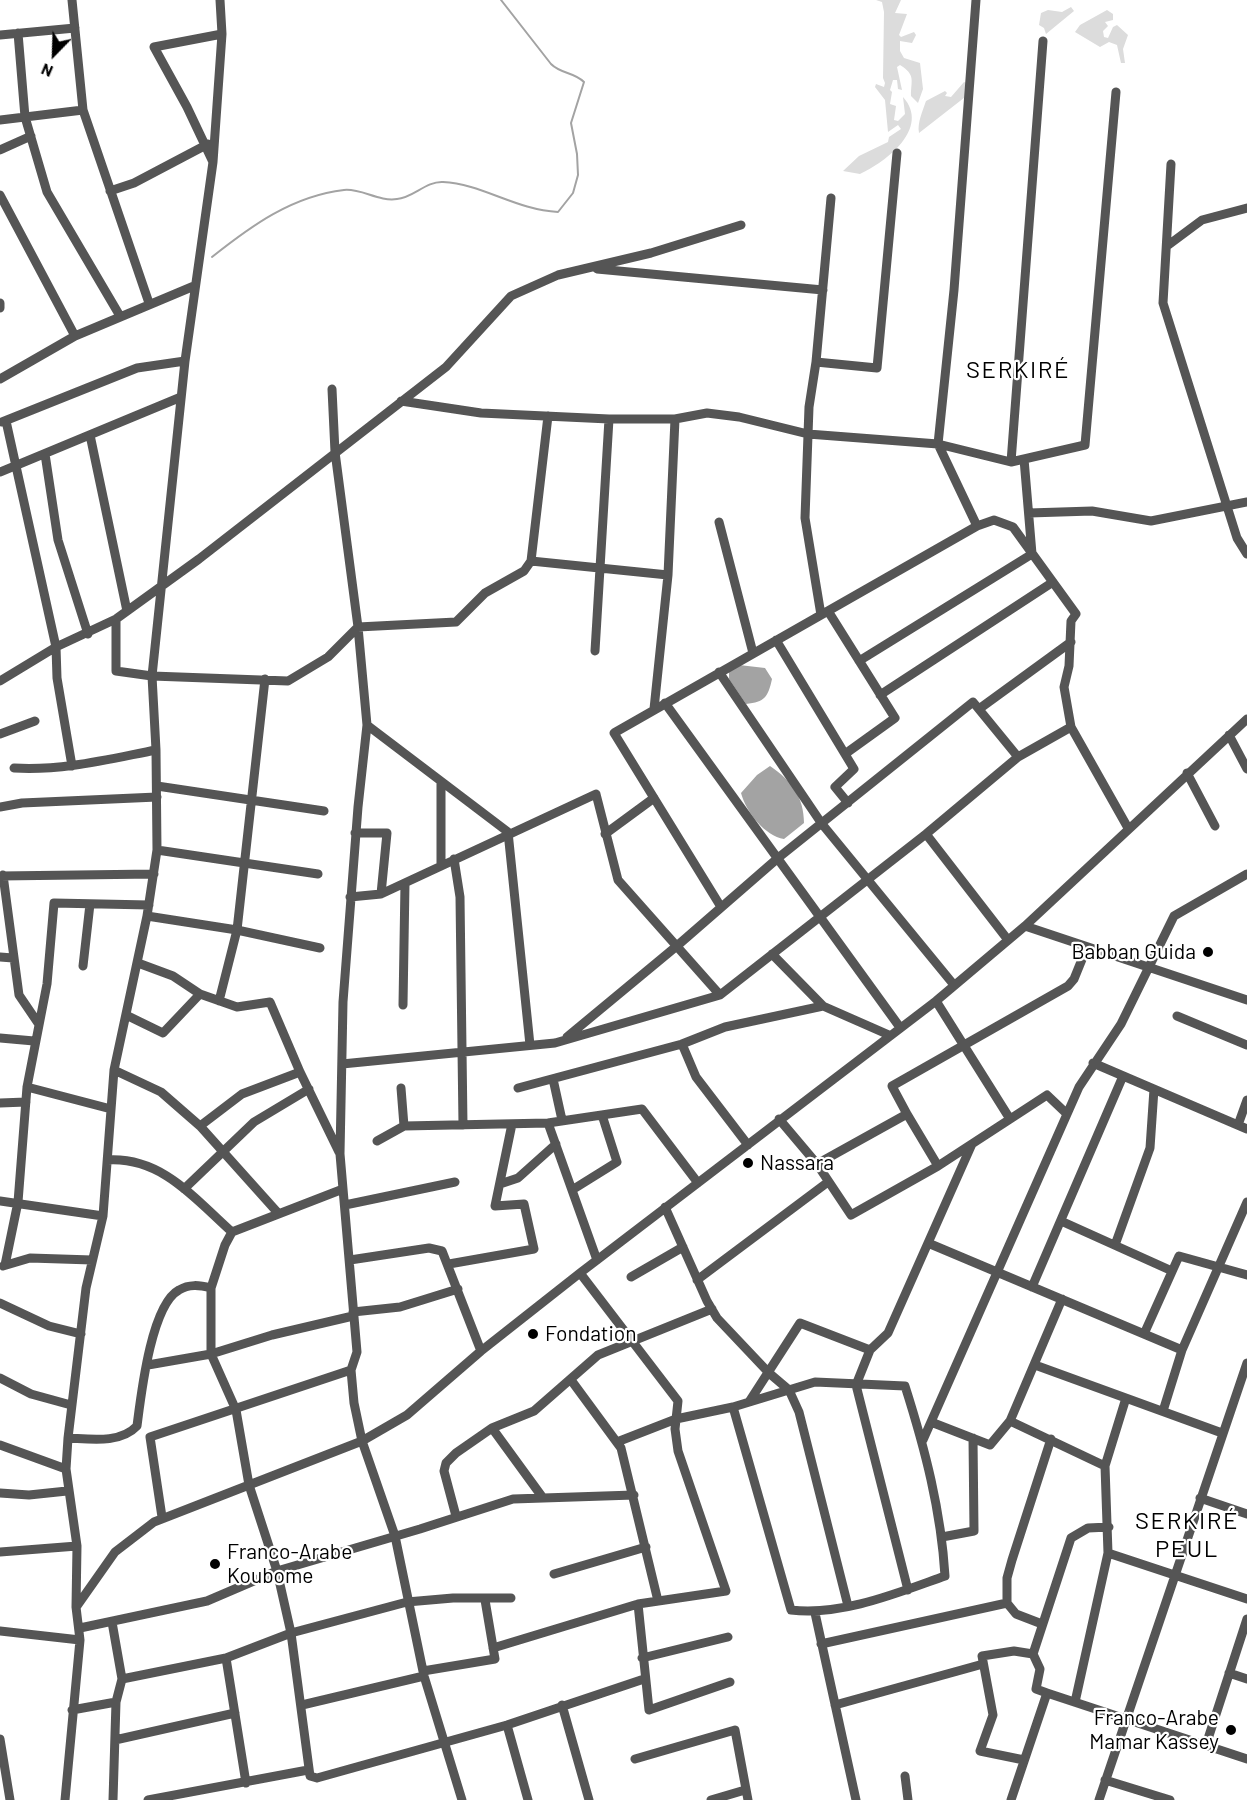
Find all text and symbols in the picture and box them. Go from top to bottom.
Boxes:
north arrow [24,24,84,84]
text: N [38,60,55,82]
district label: SERKIRÉ [966,356,1070,384]
place label: Babban Guida [1071,939,1196,965]
marker: Babban Guida [1201,945,1215,959]
place label: Nassara [760,1150,834,1176]
marker: Nassara [741,1156,755,1170]
place label: Fondation [545,1321,637,1347]
marker: Fondation [526,1327,540,1341]
district label: SERKIRÉ PEUL [1135,1507,1239,1563]
place label: Franco-Arabe Koubome [227,1539,352,1589]
marker: Franco-Arabe Koubome [208,1557,222,1571]
place label: Franco-Arabe Mamar Kassey [1089,1705,1219,1755]
marker: Franco-Arabe Mamar Kassey [1224,1723,1238,1737]

